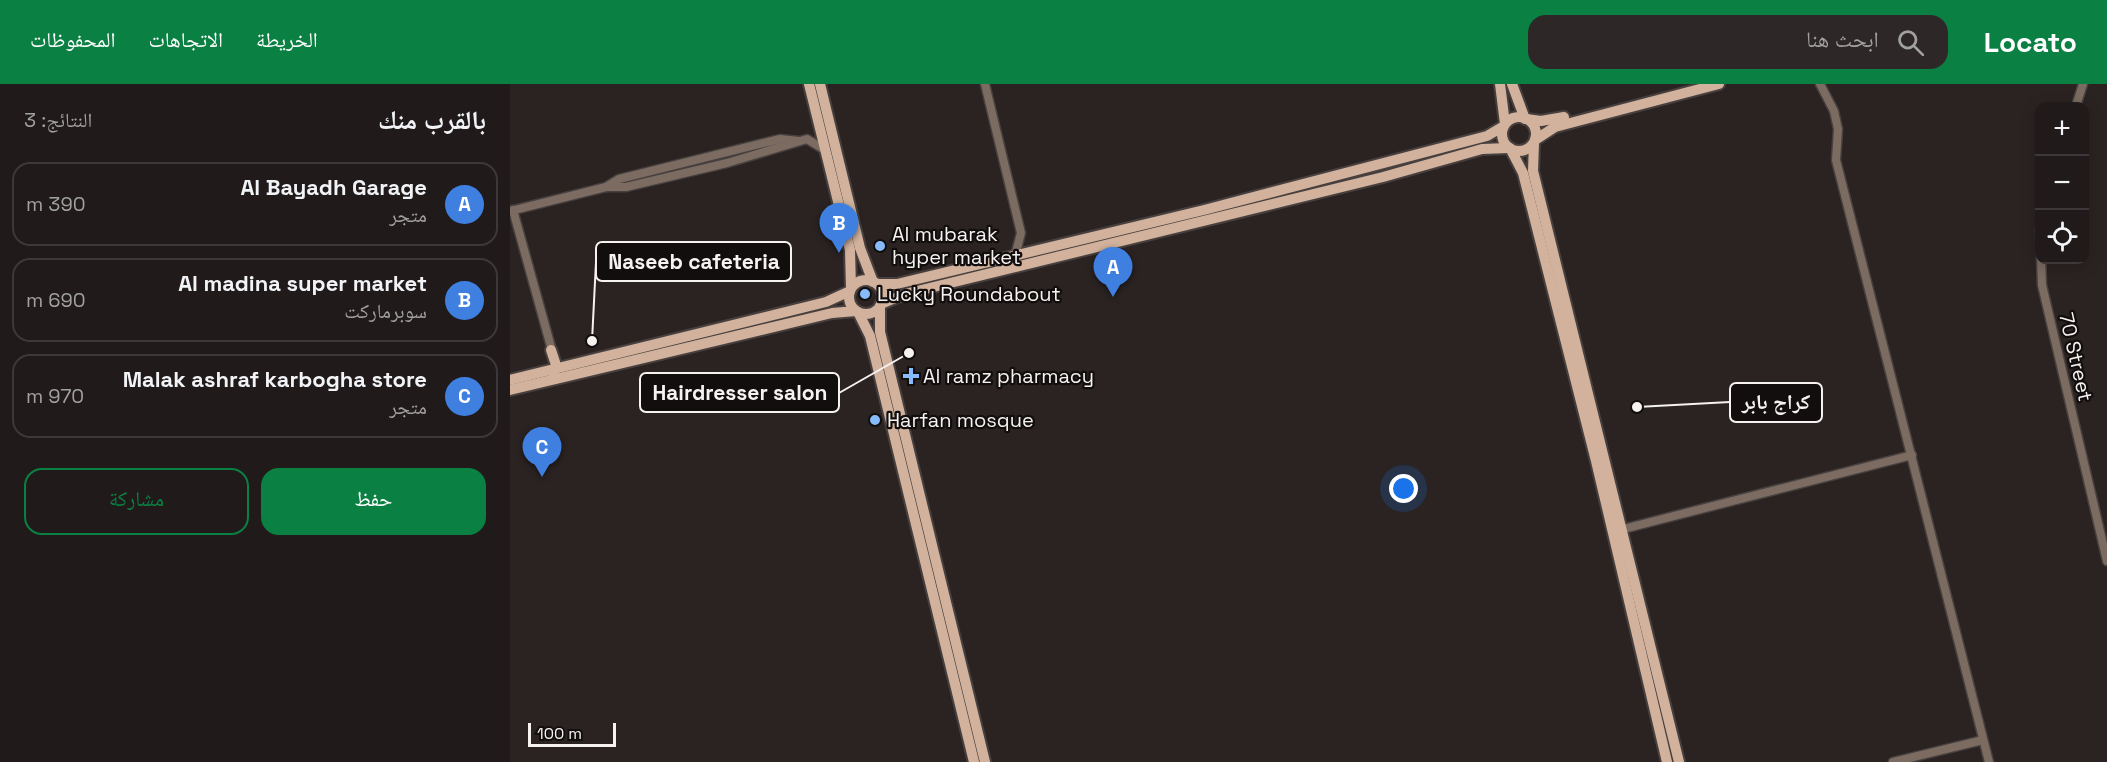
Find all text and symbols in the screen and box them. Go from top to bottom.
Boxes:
search box [1528,15,1948,69]
text: Locato [1984,24,2077,60]
text: ابحث هنا [1806,25,1879,53]
text: المحفوظات [30,26,115,53]
text: الاتجاهات [148,26,223,53]
text: الخريطة [256,26,318,53]
icon: search [1894,26,1927,59]
map controls [2035,102,2089,264]
button: + [2035,102,2089,156]
text: بالقرب منك [378,103,486,137]
text: النتائج: 3 [24,107,92,133]
button: − [2035,156,2089,210]
text: Al Bayadh Garage [240,173,427,201]
text: 390 m [26,191,85,217]
text: A [458,191,471,217]
text: متجر [389,202,427,228]
pin: B [820,204,858,253]
button: locate [2035,210,2089,264]
place label: Al mubarak hyper market [892,221,1021,270]
marker: Al mubarak hyper market [873,239,887,253]
callout: Naseeb cafeteria [596,242,791,281]
text: Naseeb cafeteria [608,248,780,275]
pin: A [1094,248,1132,297]
text: Al madina super market [178,269,427,297]
place label: Lucky Roundabout [877,281,1061,307]
text: 690 m [26,287,86,313]
text: B [458,287,471,313]
marker: Lucky Roundabout [858,287,872,301]
text: سوبرماركت [344,298,427,324]
street label: 70 Street [2053,310,2099,404]
place label: Al ramz pharmacy [923,363,1094,389]
text: Malak ashraf karbogha store [123,365,427,393]
marker: Al ramz pharmacy [904,369,918,383]
callout: Hairdresser salon [640,373,839,412]
text: Hairdresser salon [652,379,828,406]
text: 970 m [26,383,84,409]
text: C [458,383,471,409]
callout: كراج بابر [1730,383,1822,422]
text: كراج بابر [1741,388,1810,415]
text: متجر [389,394,427,420]
place label: Harfan mosque [887,407,1034,433]
marker: Harfan mosque [868,413,882,427]
pin: C [522,428,561,477]
button: مشاركة [24,468,249,535]
button: حفظ [261,468,486,535]
your location [1389,474,1418,503]
scale bar [528,720,616,748]
text: 100 m [537,723,582,744]

